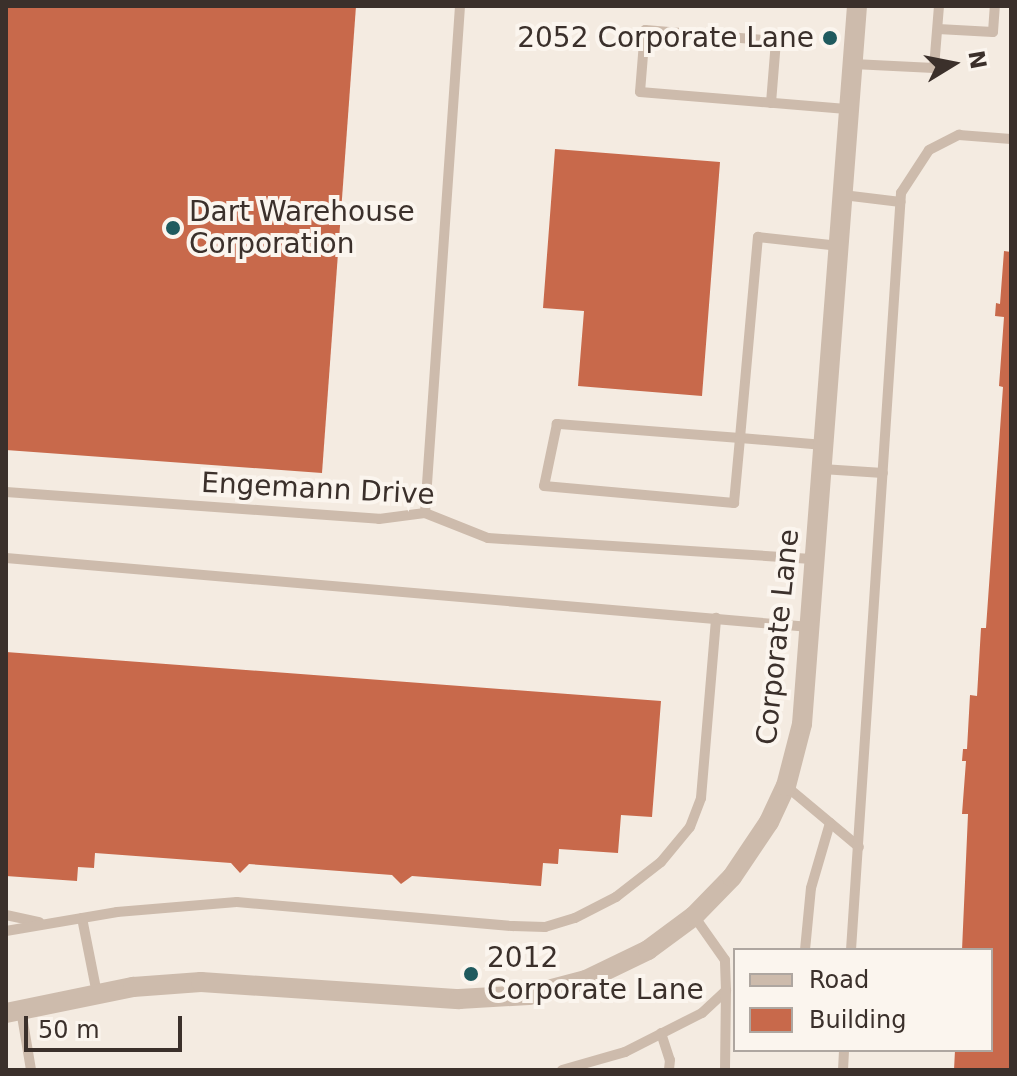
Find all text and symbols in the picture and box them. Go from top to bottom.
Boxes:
place label: 2052 Corporate Lane [517,21,814,55]
north arrow [913,24,993,104]
marker: 2052 Corporate Lane [821,29,839,47]
text: N [963,48,991,71]
place label: Dart Warehouse Corporation [189,195,415,261]
marker: Dart Warehouse Corporation [164,219,182,237]
street label: Engemann Drive [200,466,436,512]
street label: Corporate Lane [750,528,806,746]
place label: 2012 Corporate Lane [487,941,704,1007]
legend [733,948,993,1052]
marker: 2012 Corporate Lane [462,965,480,983]
text: Road [809,966,869,994]
scale bar [28,1000,186,1050]
text: Building [809,1006,906,1034]
text: 50 m [38,1016,100,1044]

